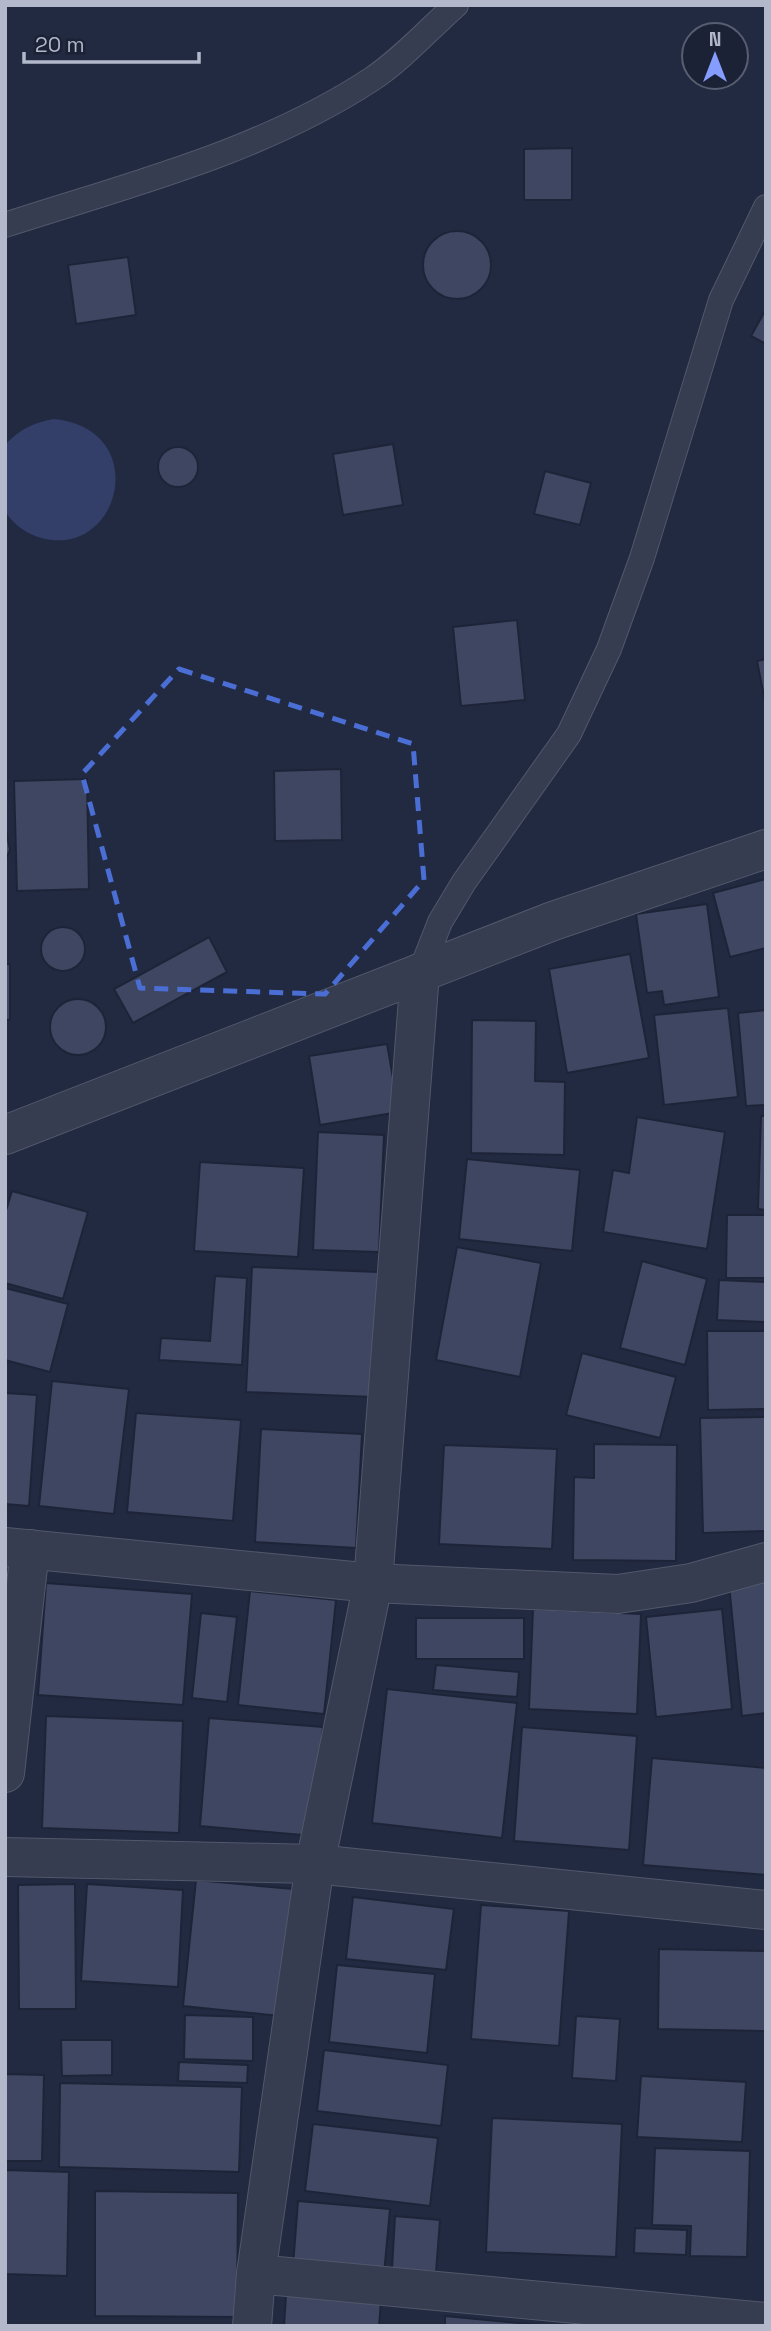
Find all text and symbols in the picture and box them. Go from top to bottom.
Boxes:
scale bar [24,21,200,65]
north arrow [680,21,750,91]
text: N [709,27,721,52]
text: 20 m [35,31,85,58]

